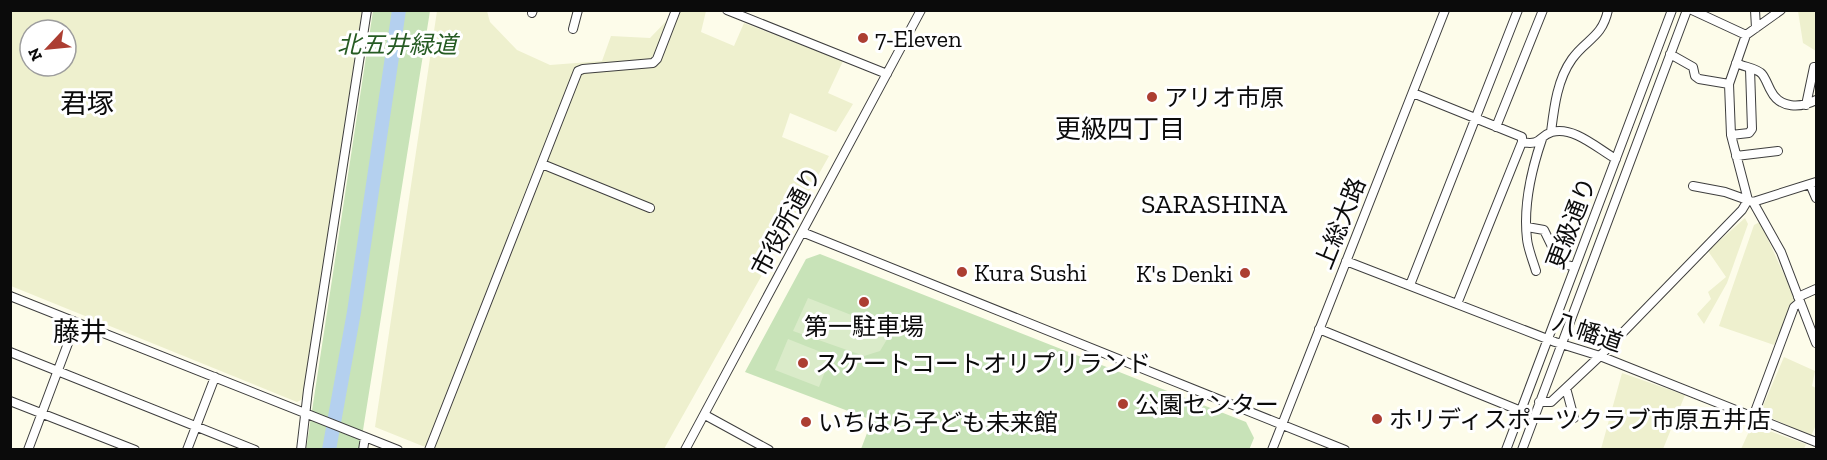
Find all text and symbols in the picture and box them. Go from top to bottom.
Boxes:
north arrow [18,18,78,78]
place label: 7-Eleven [875,24,962,53]
park label: 北五井緑道 [337,30,461,59]
marker: 7-Eleven [856,31,870,45]
text: N [24,45,46,64]
place label: アリオ市原 [1164,83,1284,112]
district label: 君塚 [60,88,114,120]
marker: アリオ市原 [1145,90,1159,104]
district label: 更級四丁目 [1055,113,1185,145]
street label: 市役所通り [745,161,827,281]
street label: 上総大路 [1309,173,1371,273]
street label: 更級通り [1540,173,1602,273]
district label: SARASHINA [1141,188,1287,220]
place label: Kura Sushi [974,258,1087,287]
place label: K's Denki [1136,259,1233,288]
marker: Kura Sushi [955,265,969,279]
marker: K's Denki [1238,266,1252,280]
marker: 第一駐車場 [857,295,871,309]
street label: 八幡道 [1549,307,1627,357]
place label: 第一駐車場 [804,312,924,341]
district label: 藤井 [53,316,107,348]
place label: スケートコートオリプリランド [815,349,1151,378]
marker: スケートコートオリプリランド [796,356,810,370]
place label: 公園センター [1135,390,1279,419]
marker: 公園センター [1116,397,1130,411]
place label: ホリディスポーツクラブ市原五井店 [1389,405,1771,434]
place label: いちはら子ども未来館 [818,408,1058,437]
marker: ホリディスポーツクラブ市原五井店 [1370,412,1384,426]
marker: いちはら子ども未来館 [799,415,813,429]

